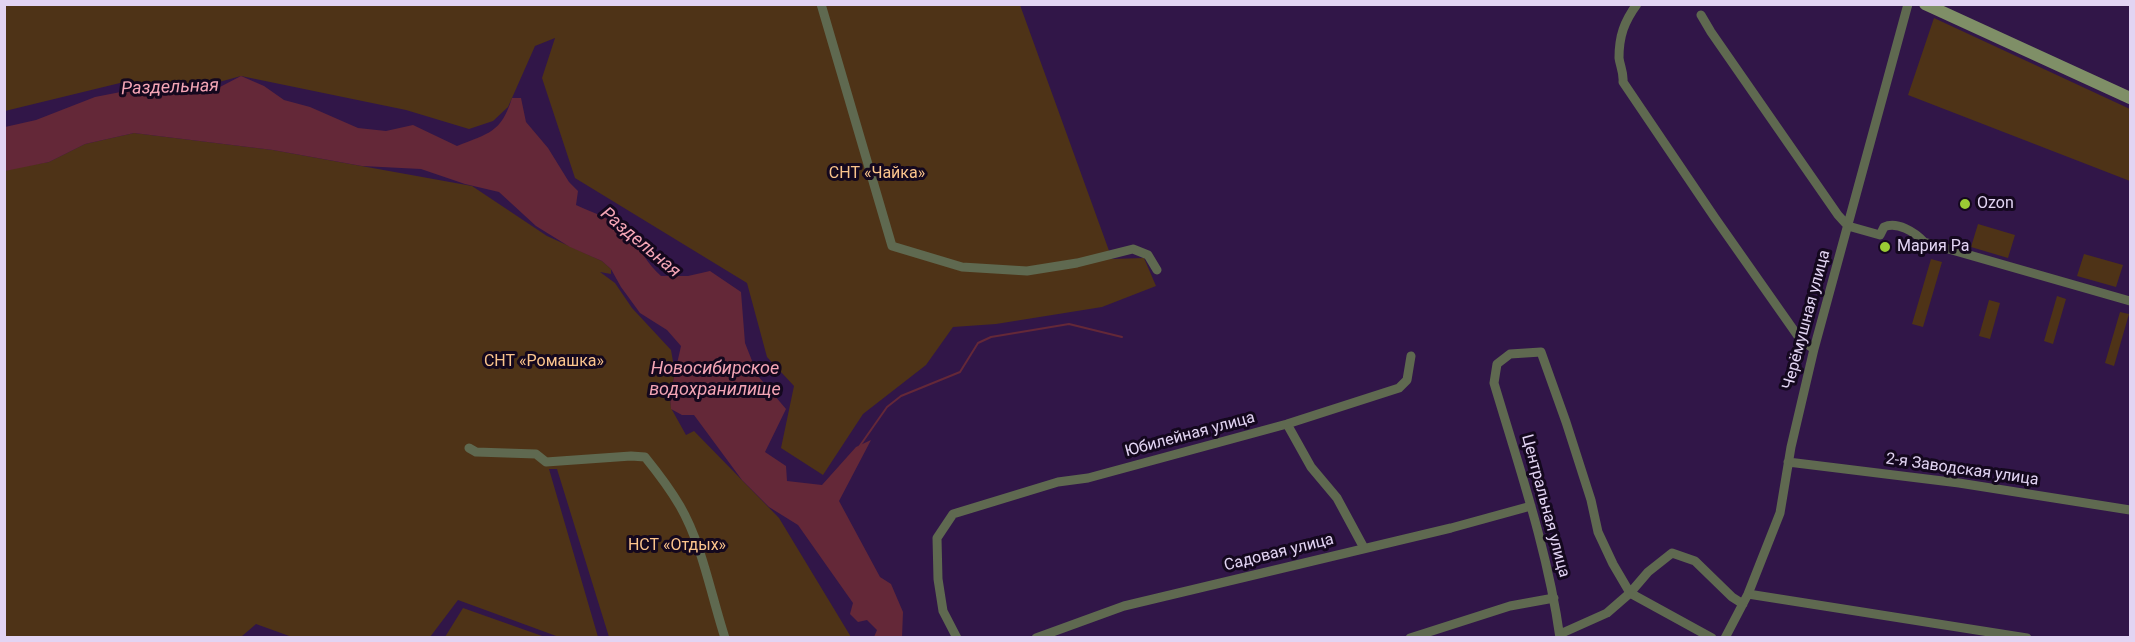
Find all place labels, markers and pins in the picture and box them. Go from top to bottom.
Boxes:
place label: Ozon [1977,194,2014,214]
marker: Ozon [1958,197,1972,211]
place label: Мария Ра [1897,237,1969,257]
marker: Мария Ра [1878,240,1892,254]

